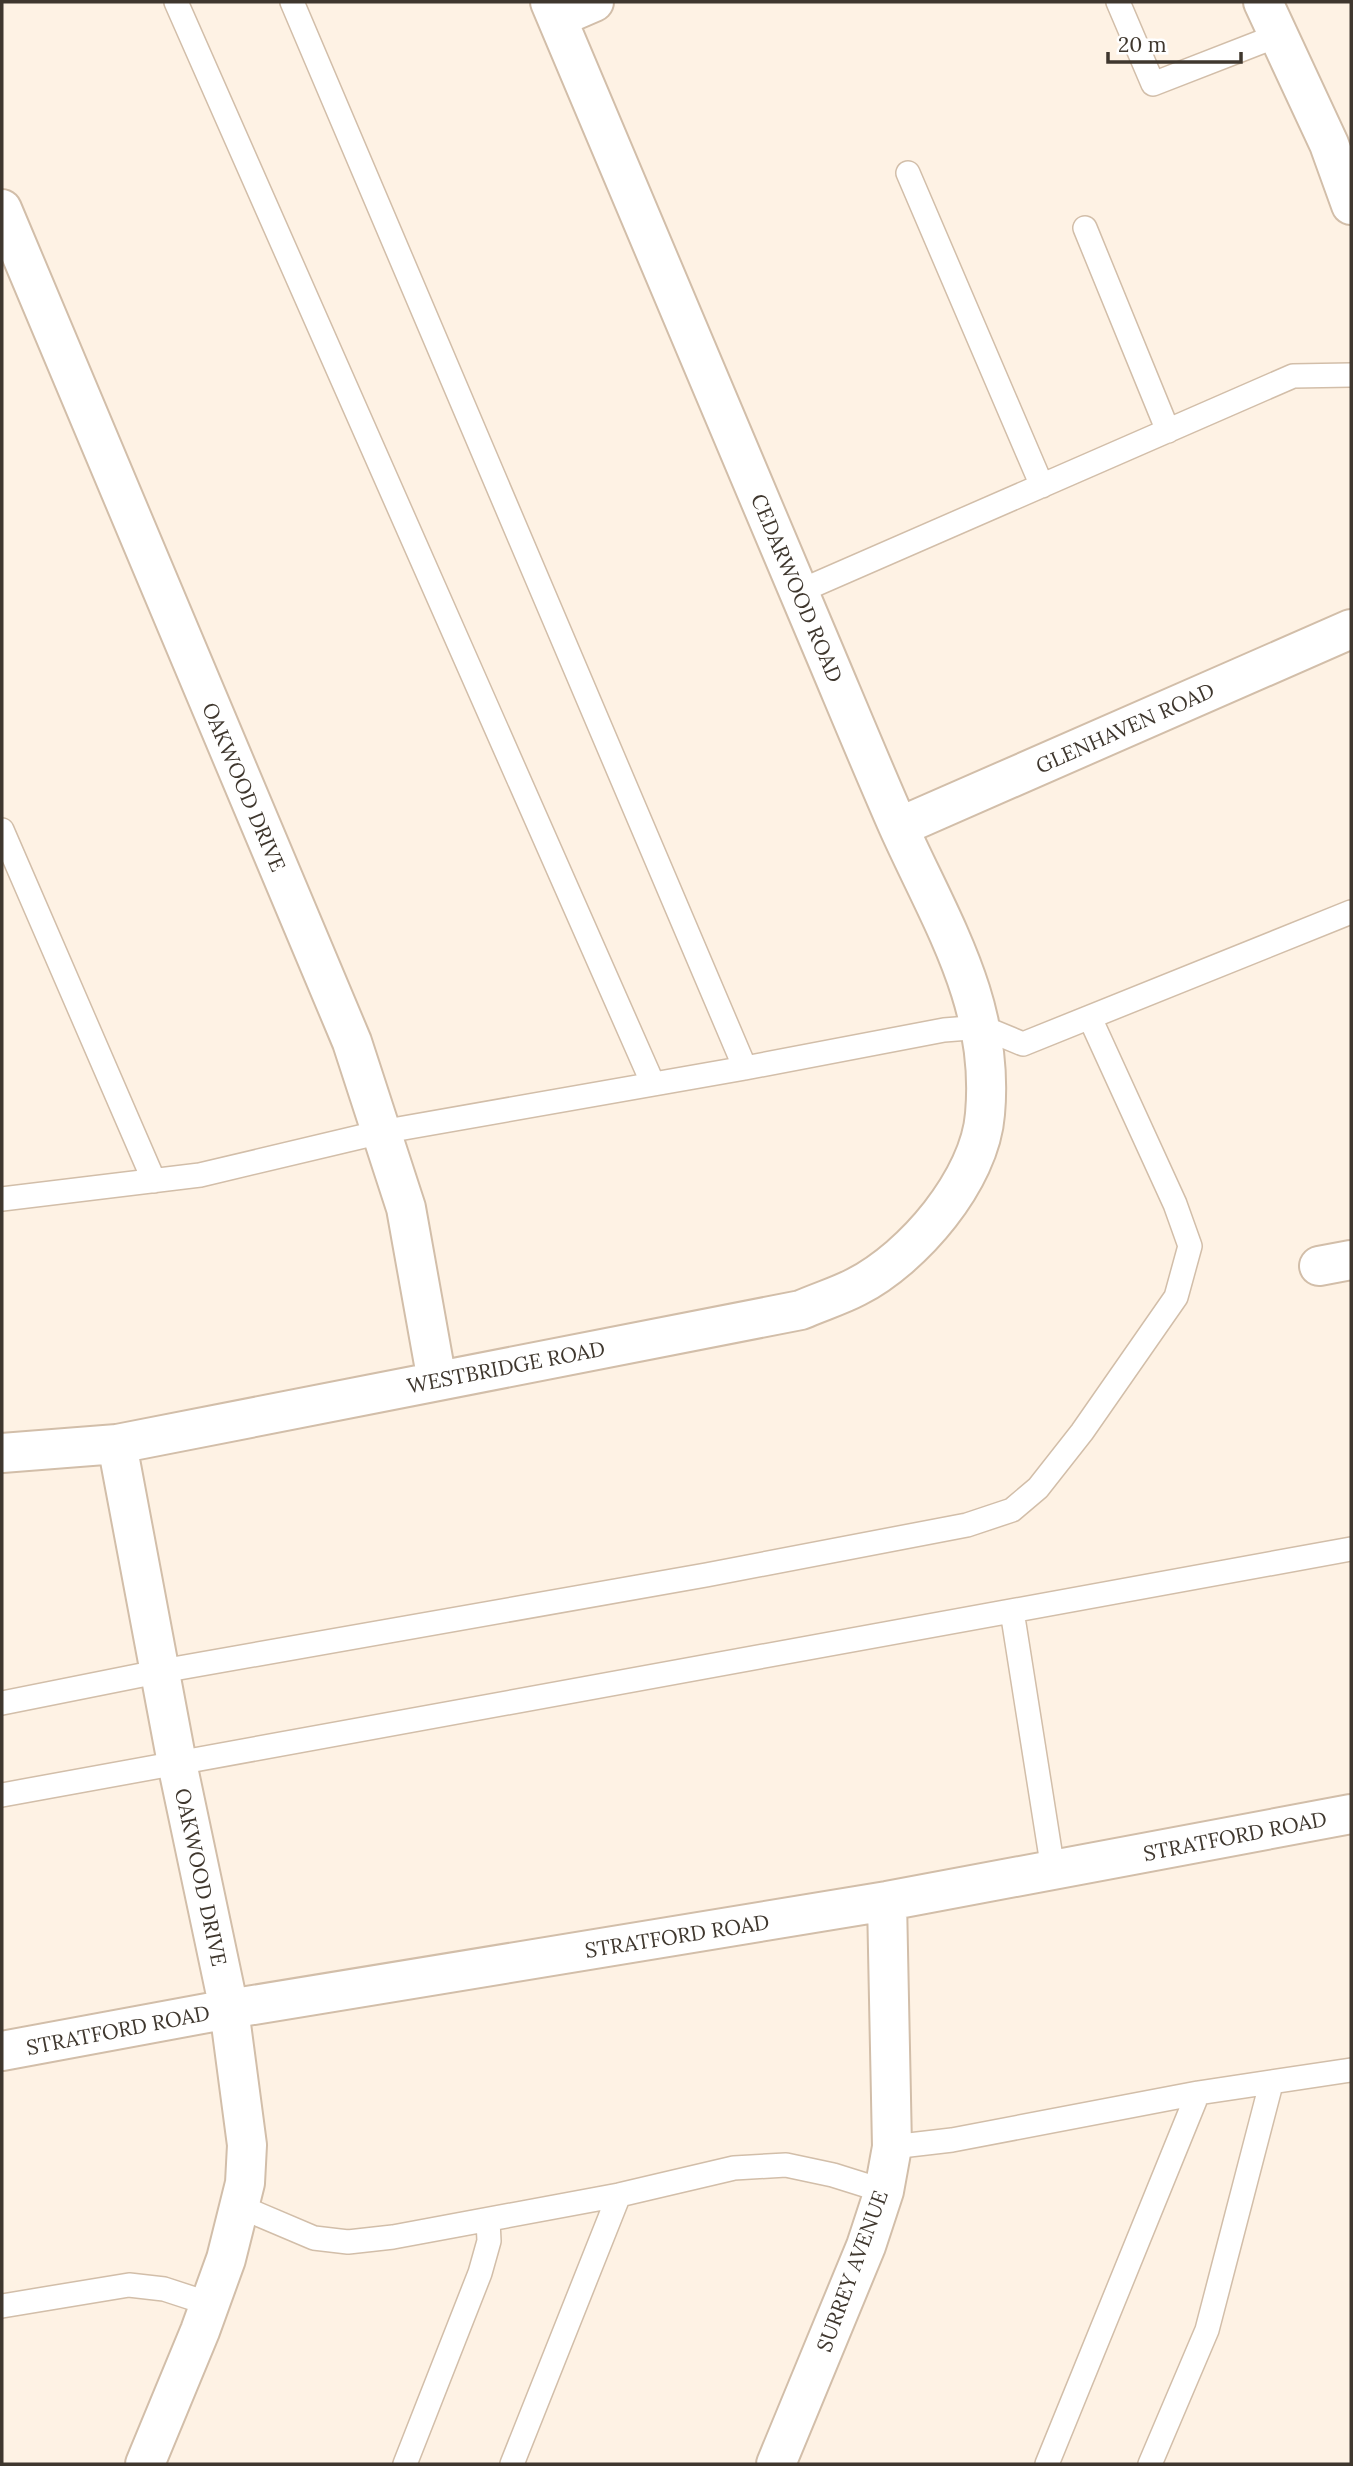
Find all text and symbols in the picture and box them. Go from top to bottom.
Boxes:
scale bar [1108,21,1241,65]
text: 20 m [1118,31,1167,58]
street label: CEDARWOOD ROAD [745,490,849,686]
street label: GLENHAVEN ROAD [1032,677,1218,779]
street label: OAKWOOD DRIVE [196,698,292,876]
street label: WESTBRIDGE ROAD [405,1335,607,1399]
street label: OAKWOOD DRIVE [169,1786,233,1968]
street label: STRATFORD ROAD [1141,1805,1329,1867]
street label: STRATFORD ROAD [583,1908,771,1964]
street label: STRATFORD ROAD [24,1999,212,2061]
street label: SURREY AVENUE [810,2187,894,2355]

